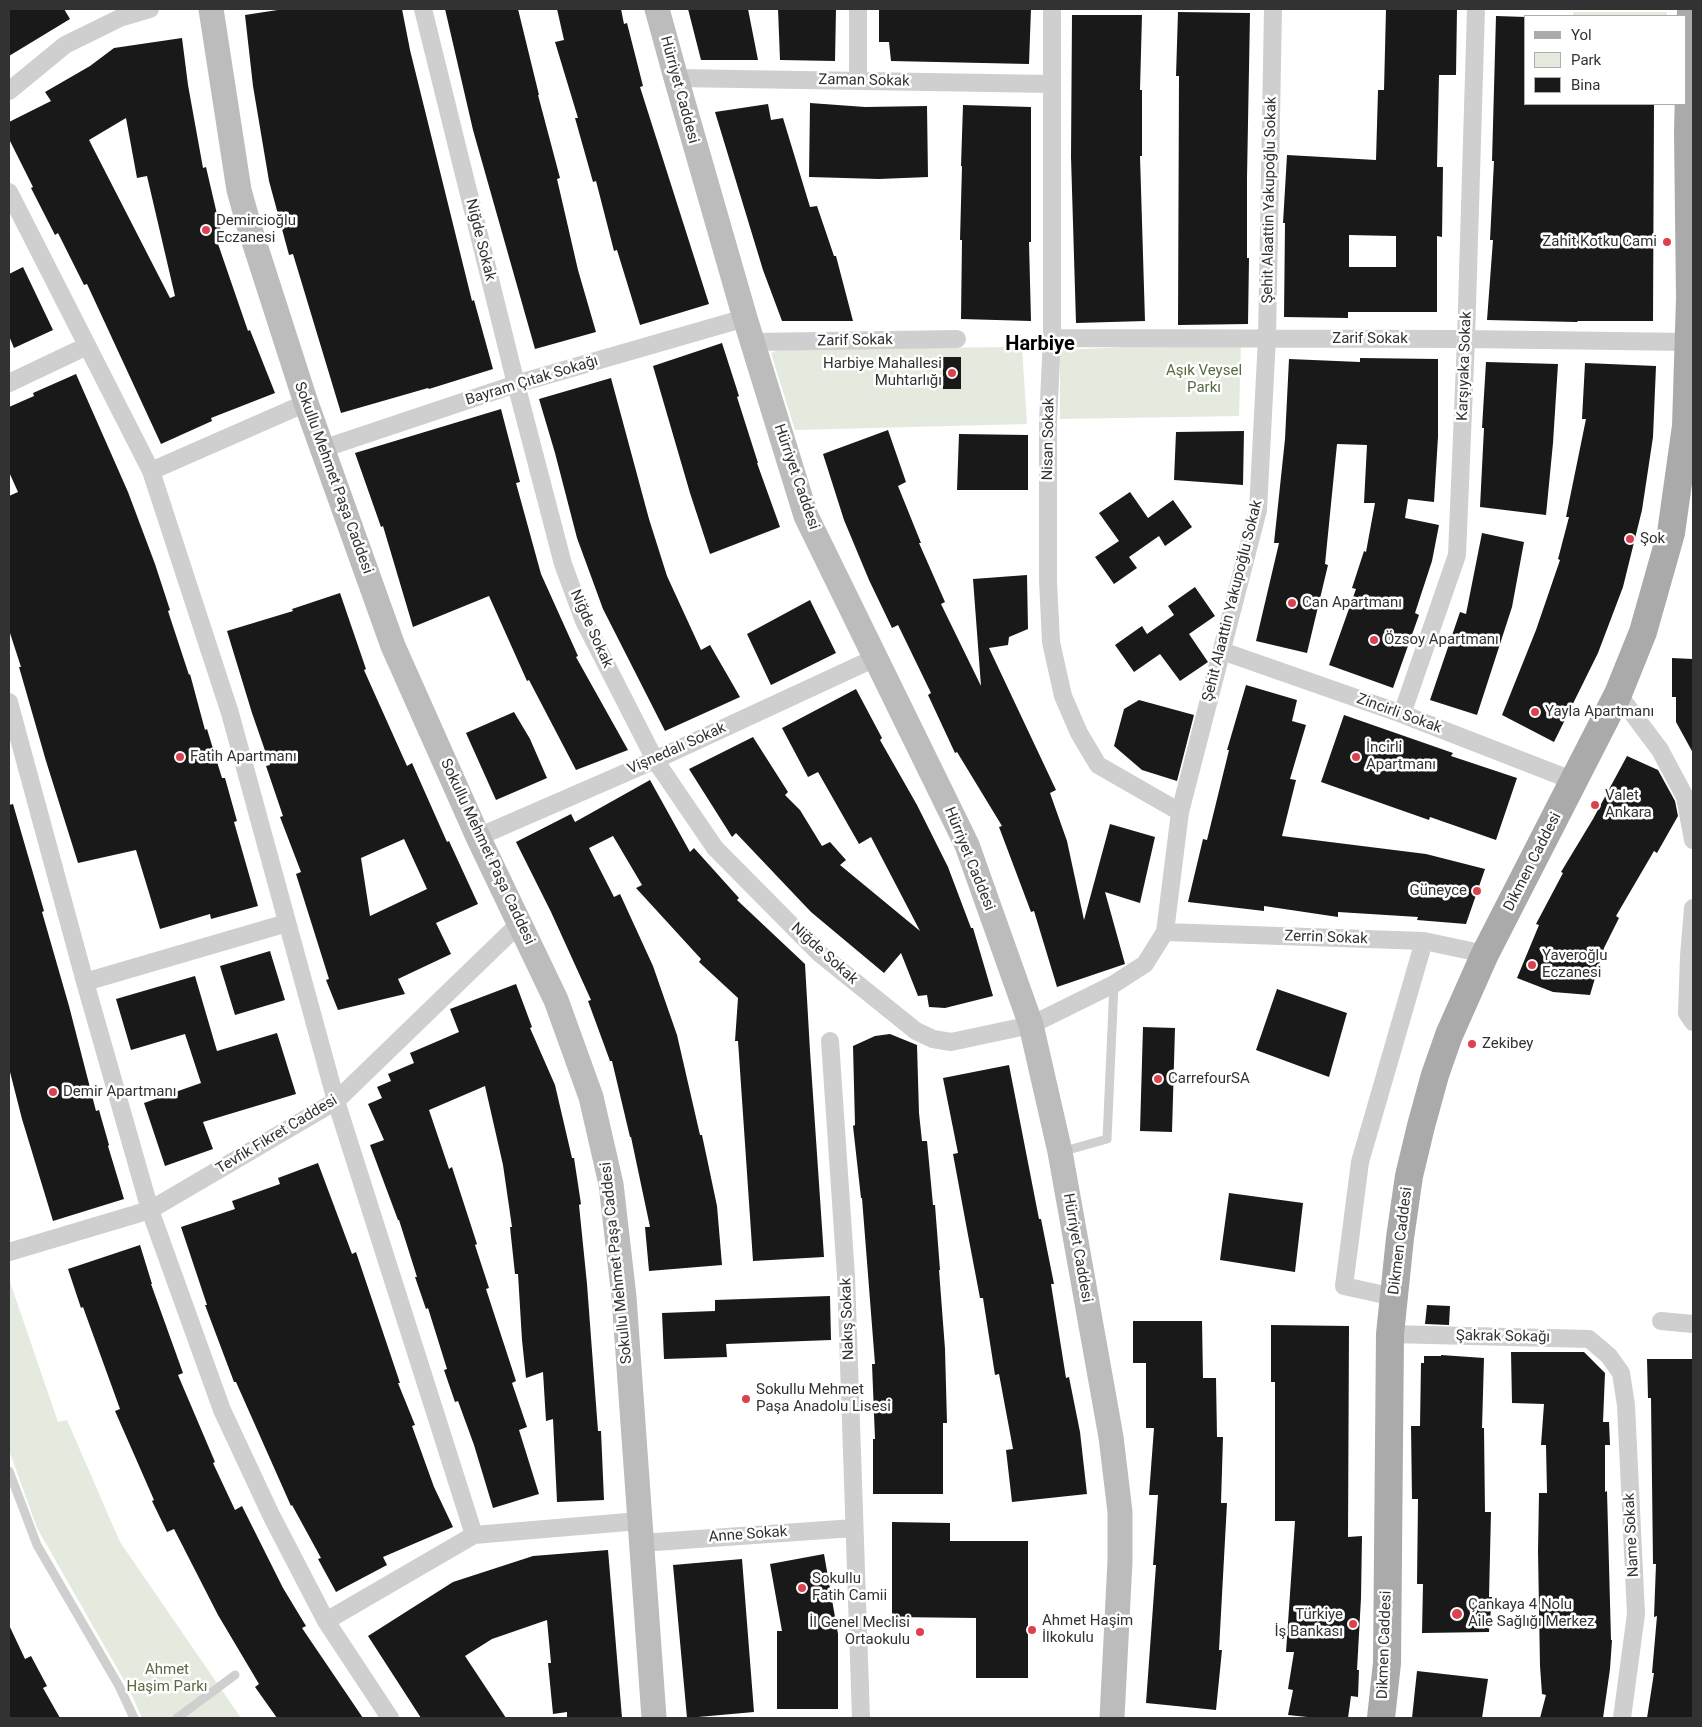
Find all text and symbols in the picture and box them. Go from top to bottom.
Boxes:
legend [1524,15,1687,105]
text: Yol [1571,26,1592,44]
street label: Hürriyet Caddesi [656,34,702,146]
text: Park [1571,51,1601,69]
street label: Zaman Sokak [818,71,910,91]
text: Bina [1571,76,1600,94]
street label: Şehit Alaattin Yakupoğlu Sokak [1259,96,1281,304]
street label: Niğde Sokak [461,197,499,283]
place label: Demircioğlu Eczanesi [216,212,296,247]
marker: Demircioğlu Eczanesi [200,224,212,236]
place label: Zahit Kotku Cami [1542,233,1657,251]
marker: Zahit Kotku Cami [1661,236,1673,248]
street label: Karşıyaka Sokak [1454,311,1476,421]
street label: Zarif Sokak [1332,330,1408,348]
street label: Zarif Sokak [817,331,893,351]
district label: Harbiye [1005,333,1075,357]
street label: Bayram Çıtak Sokağı [464,352,600,410]
place label: Harbiye Mahallesi Muhtarlığı [823,355,942,390]
park label: Aşık Veysel Parkı [1166,362,1242,397]
marker: Harbiye Mahallesi Muhtarlığı [946,367,958,379]
street label: Sokullu Mehmet Paşa Caddesi [290,380,376,576]
street label: Nisan Sokak [1039,397,1059,481]
street label: Hürriyet Caddesi [769,422,823,532]
street label: Şehit Alaattin Yakupoğlu Sokak [1199,498,1267,704]
place label: Şok [1640,530,1665,548]
marker: Şok [1624,533,1636,545]
street label: Niğde Sokak [566,587,616,671]
place label: Can Apartmanı [1302,594,1402,612]
marker: Can Apartmanı [1286,597,1298,609]
place label: Özsoy Apartmanı [1384,631,1499,649]
marker: Özsoy Apartmanı [1368,634,1380,646]
street label: Zincirli Sokak [1354,690,1444,738]
place label: Yayla Apartmanı [1545,703,1654,721]
marker: Yayla Apartmanı [1529,706,1541,718]
street label: Vişnedalı Sokak [625,719,729,779]
place label: İncirli Apartmanı [1366,739,1436,774]
place label: Fatih Apartmanı [190,748,297,766]
marker: Fatih Apartmanı [174,751,186,763]
marker: İncirli Apartmanı [1350,751,1362,763]
street label: Sokullu Mehmet Paşa Caddesi [436,756,538,948]
place label: Valet Ankara [1605,787,1652,822]
marker: Valet Ankara [1589,799,1601,811]
street label: Hürriyet Caddesi [940,804,998,914]
street label: Dikmen Caddesi [1500,810,1566,914]
place label: Güneyce [1410,882,1467,900]
marker: Güneyce [1471,885,1483,897]
street label: Niğde Sokak [787,919,861,989]
street label: Zerrin Sokak [1284,928,1368,948]
place label: Yaveroğlu Eczanesi [1542,947,1607,982]
marker: Yaveroğlu Eczanesi [1526,959,1538,971]
place label: Zekibey [1482,1035,1533,1053]
marker: Zekibey [1466,1038,1478,1050]
place label: CarrefourSA [1168,1070,1250,1088]
marker: CarrefourSA [1152,1073,1164,1085]
place label: Demir Apartmanı [63,1083,176,1101]
marker: Demir Apartmanı [47,1086,59,1098]
street label: Tevfik Fikret Caddesi [213,1092,341,1178]
street label: Sokullu Mehmet Paşa Caddesi [597,1161,637,1365]
street label: Dikmen Caddesi [1385,1186,1417,1296]
street label: Hürriyet Caddesi [1059,1192,1095,1304]
street label: Nakış Sokak [838,1277,858,1361]
street label: Şakrak Sokağı [1456,1327,1550,1347]
place label: Sokullu Mehmet Paşa Anadolu Lisesi [756,1381,891,1416]
marker: Sokullu Mehmet Paşa Anadolu Lisesi [740,1393,752,1405]
street label: Name Sokak [1621,1492,1643,1578]
street label: Anne Sokak [708,1523,788,1547]
place label: Sokullu Fatih Camii [812,1570,887,1605]
marker: Sokullu Fatih Camii [796,1582,808,1594]
street label: Dikmen Caddesi [1374,1591,1396,1699]
place label: Çankaya 4 Nolu Aile Sağlığı Merkez [1468,1596,1594,1631]
place label: Türkiye İş Bankası [1274,1606,1343,1641]
marker: Çankaya 4 Nolu Aile Sağlığı Merkez [1450,1607,1464,1621]
place label: Ahmet Haşim İlkokulu [1042,1612,1133,1647]
place label: İl Genel Meclisi Ortaokulu [809,1614,910,1649]
marker: Türkiye İş Bankası [1347,1618,1359,1630]
marker: Ahmet Haşim İlkokulu [1026,1624,1038,1636]
marker: İl Genel Meclisi Ortaokulu [914,1626,926,1638]
park label: Ahmet Haşim Parkı [126,1661,208,1696]

